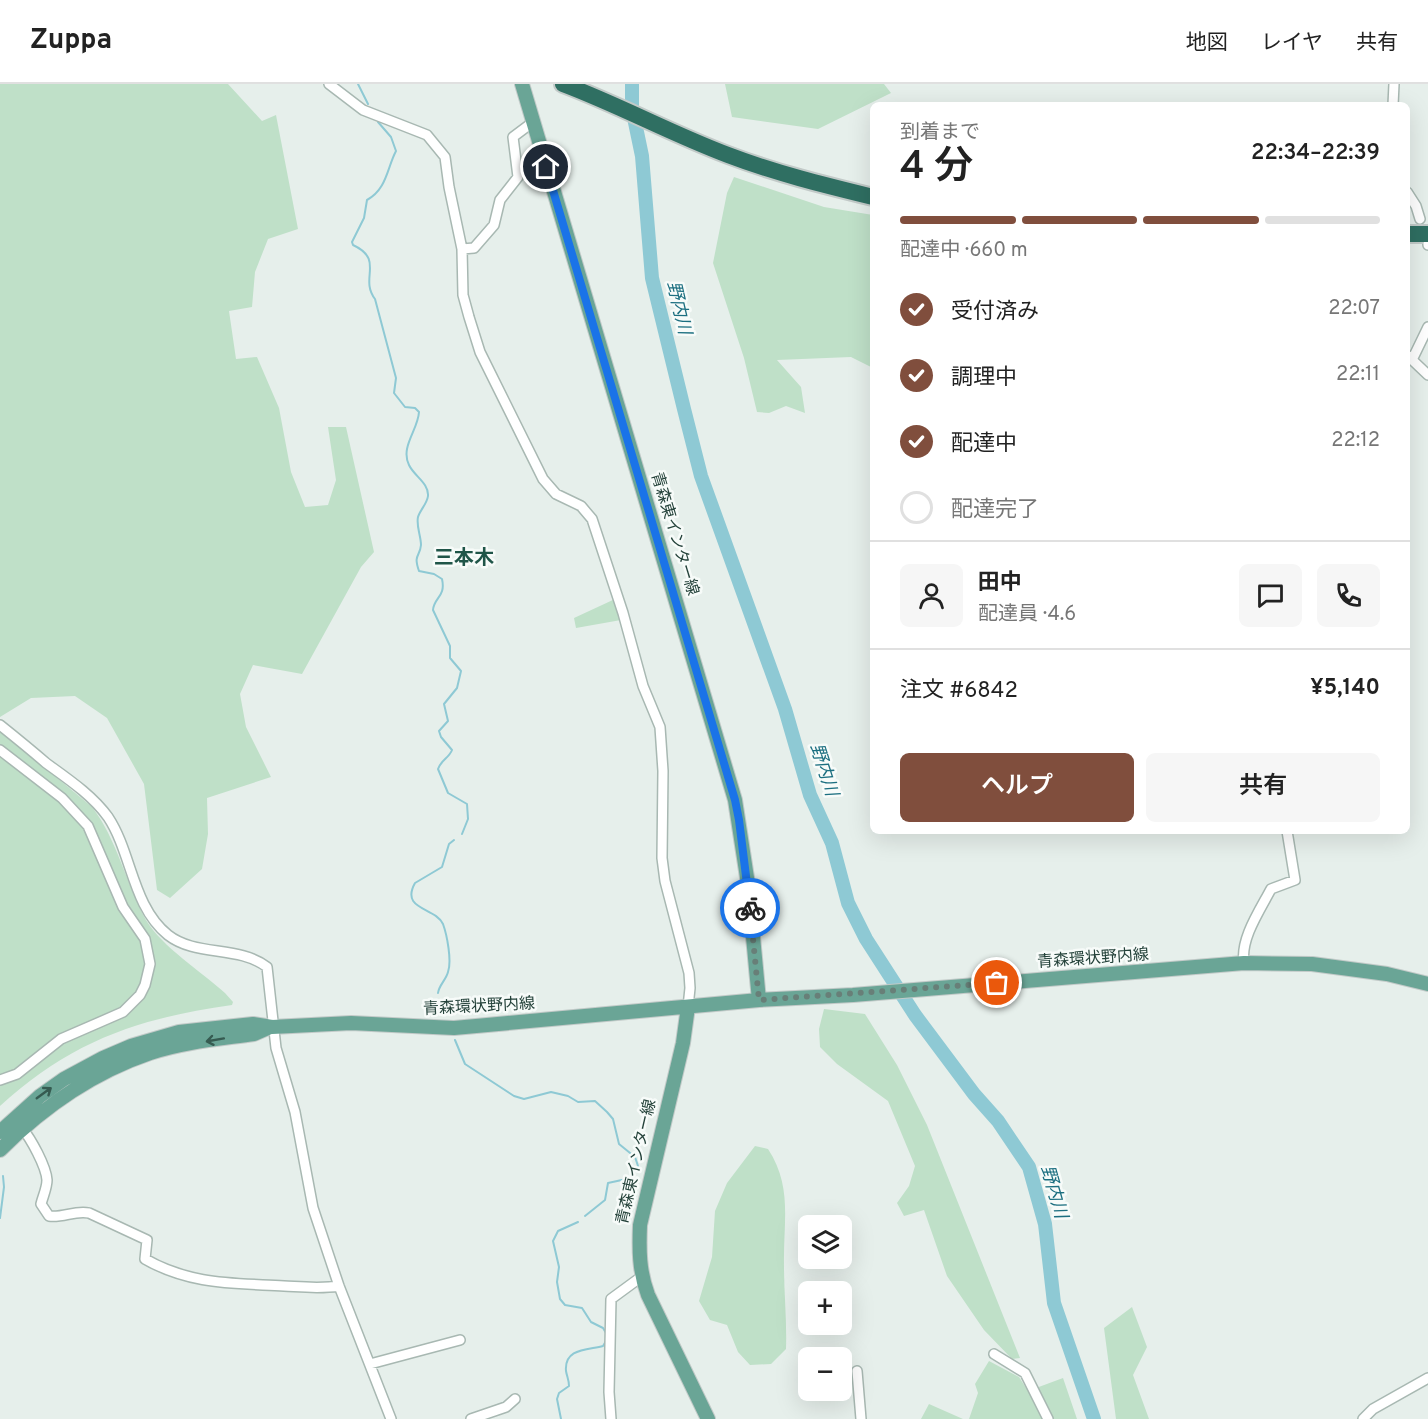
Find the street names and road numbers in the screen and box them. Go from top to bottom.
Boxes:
street label: 青森東インター線 [646,470,702,598]
street label: 青森環状野内線 [1036,945,1150,973]
street label: 青森環状野内線 [423,994,535,1020]
street label: 青森東インター線 [613,1097,661,1227]

